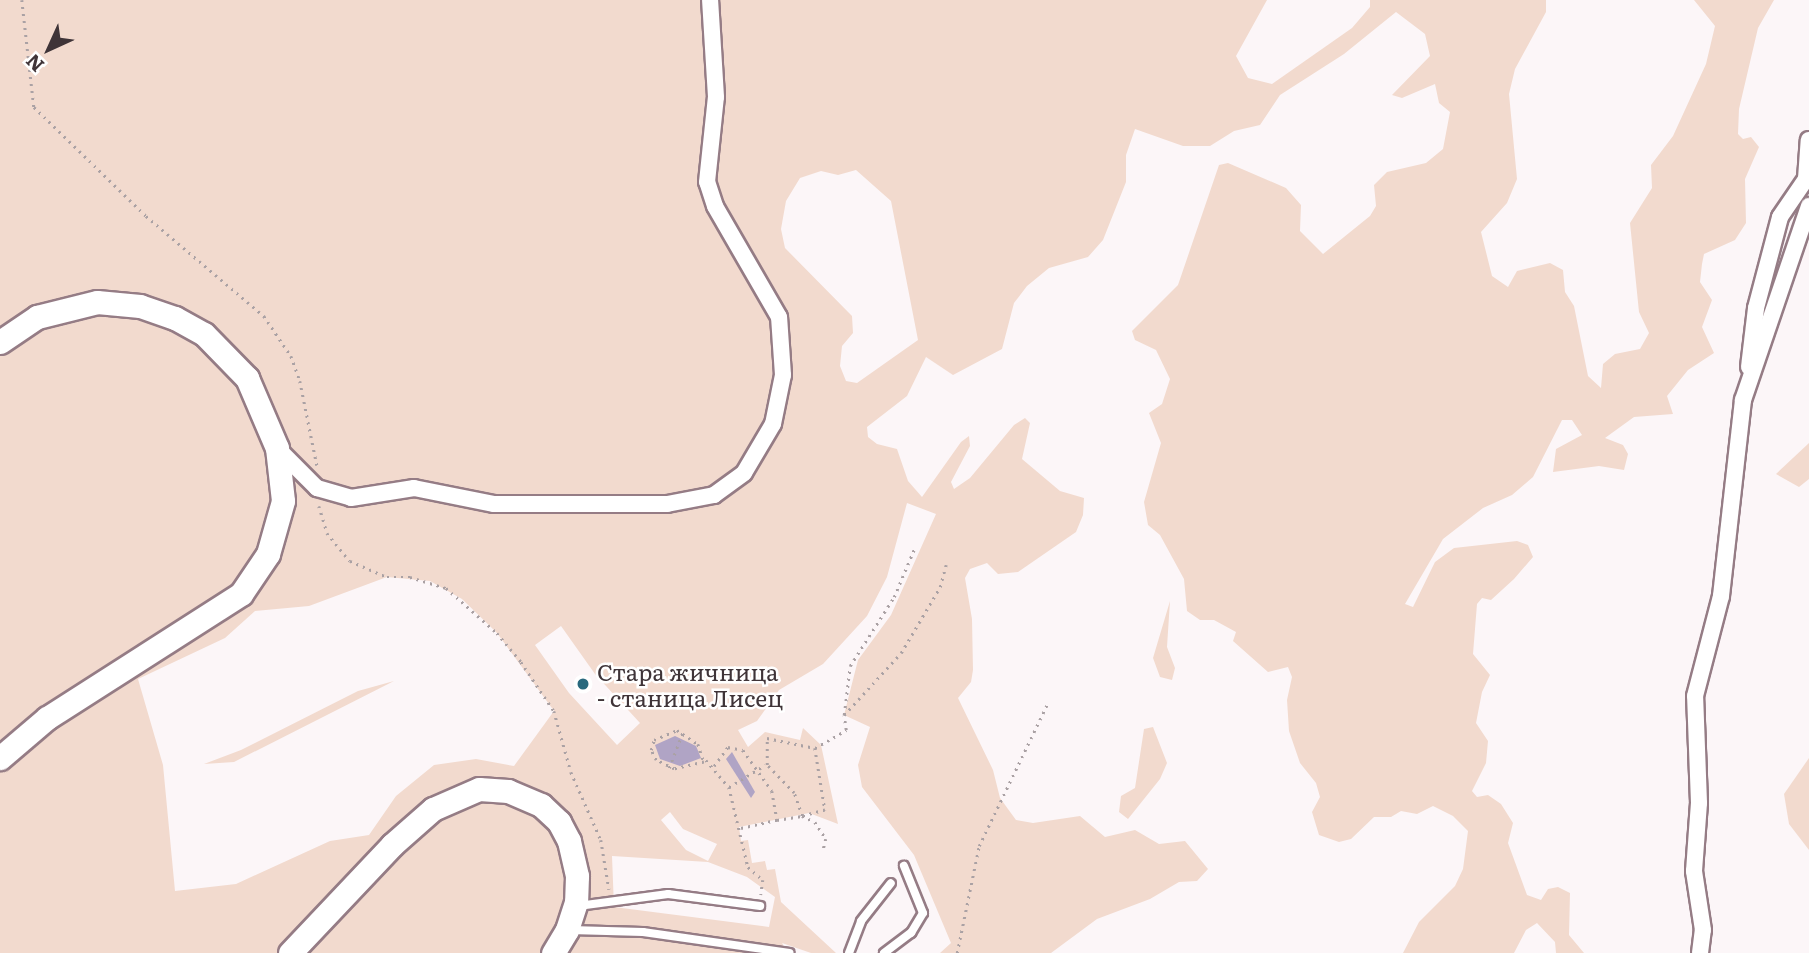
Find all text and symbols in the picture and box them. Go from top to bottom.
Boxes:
north arrow [14,14,84,84]
text: N [19,48,50,79]
place label: Стара жичница - станица Лисец [597,657,783,711]
marker: Стара жичница - станица Лисец [575,676,591,692]

